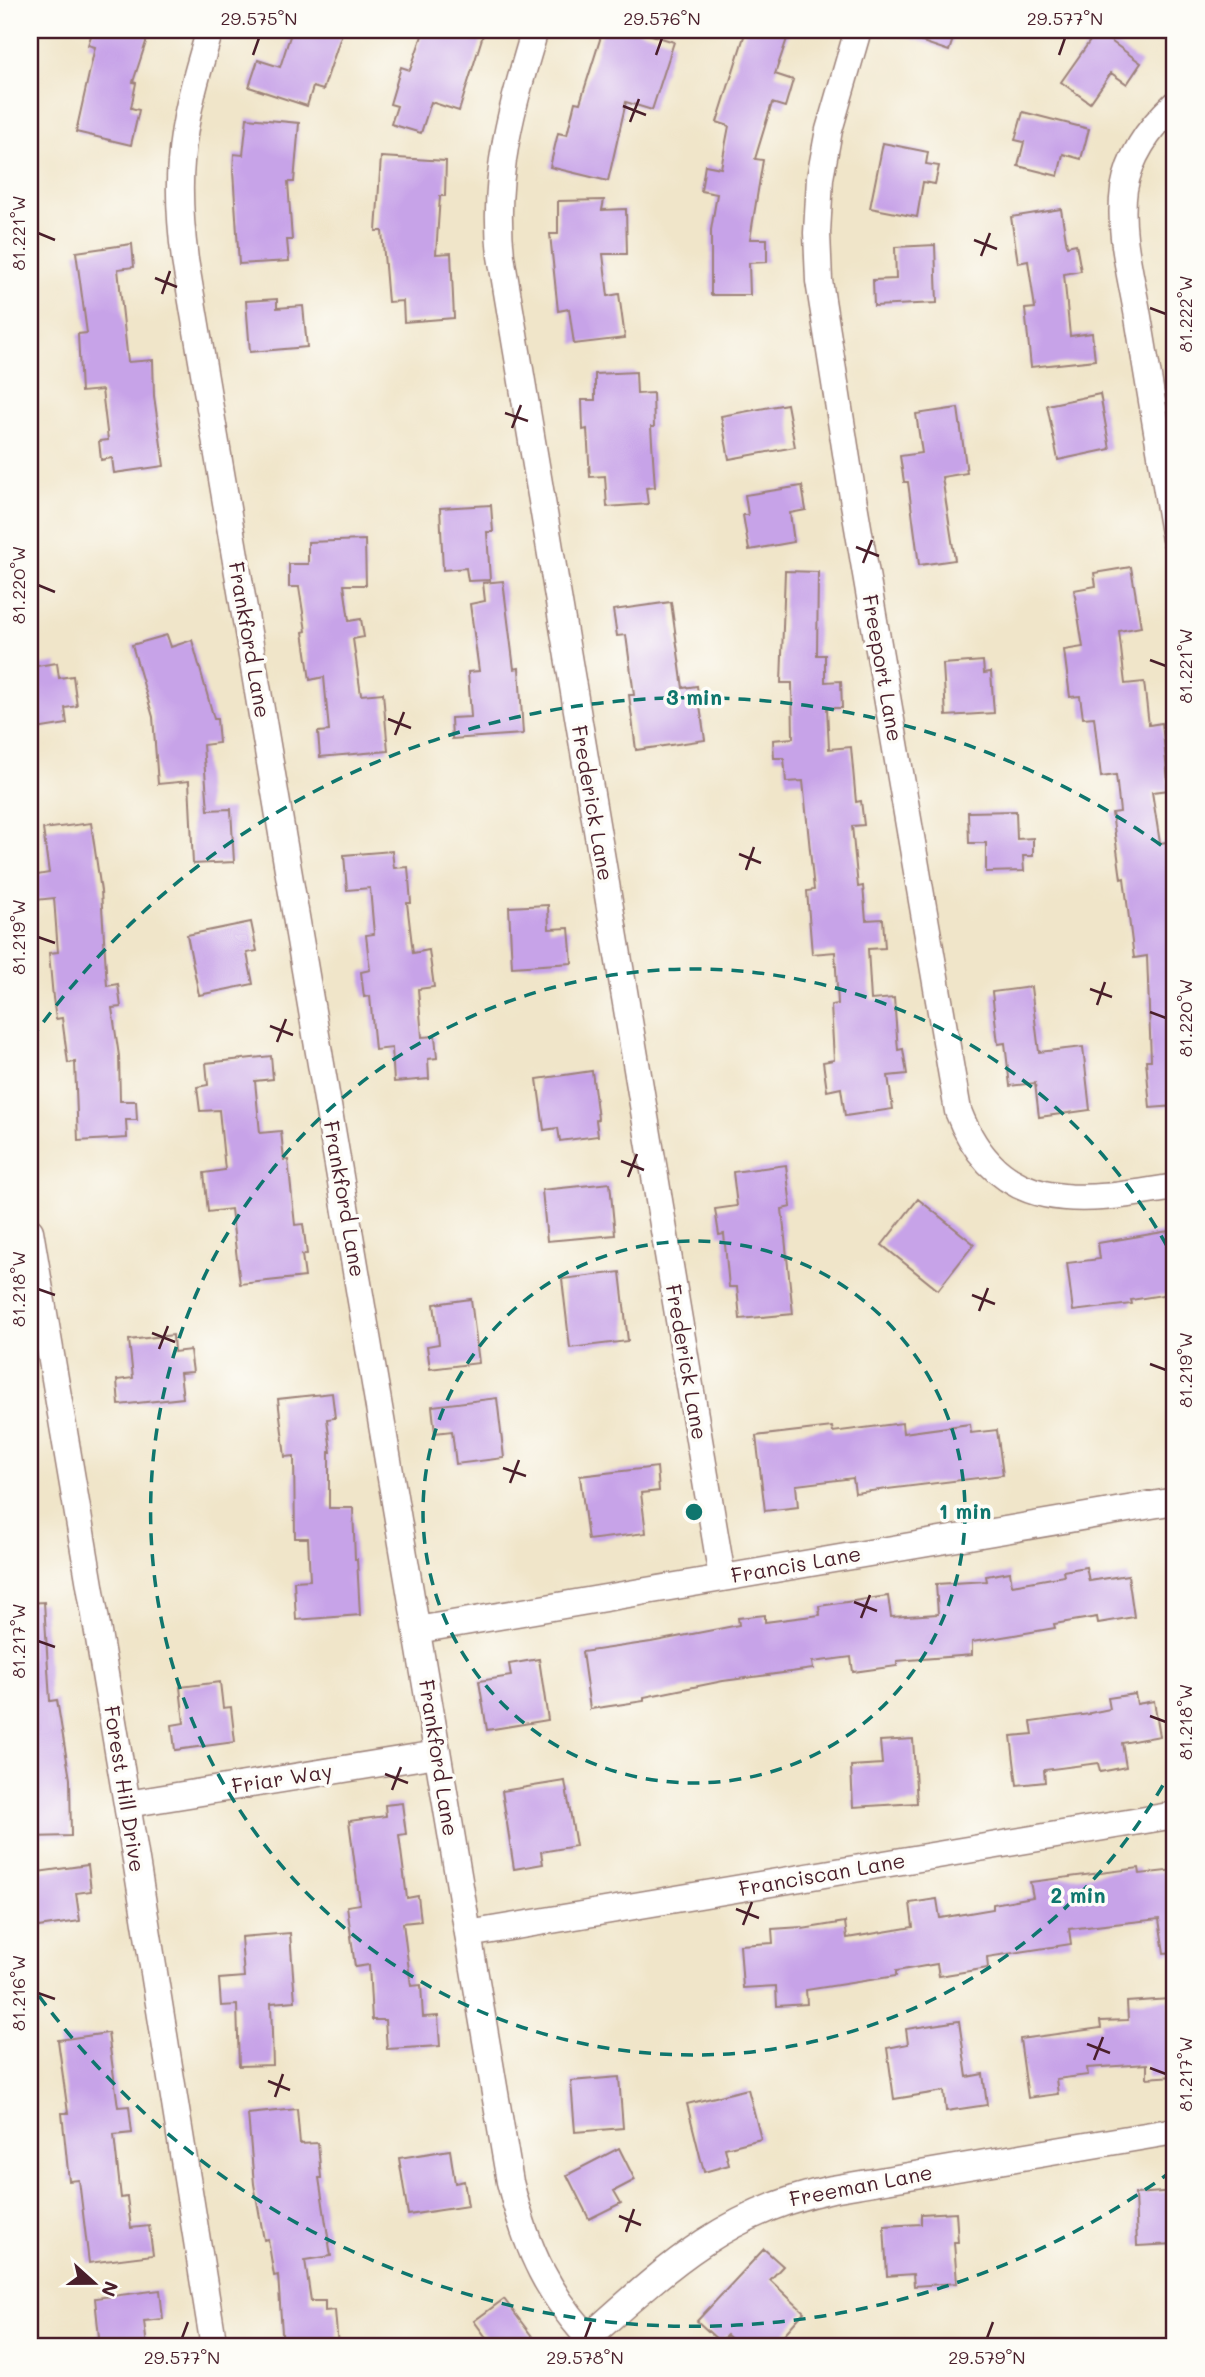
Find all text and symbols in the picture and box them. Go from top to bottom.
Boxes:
text: 29.575°N [220,6,298,30]
text: 29.576°N [623,6,701,30]
text: 29.577°N [1027,6,1103,30]
text: 81.221°W [6,195,30,271]
text: 81.222°W [1173,275,1197,353]
text: 81.220°W [6,546,30,624]
street label: Frankford Lane [223,560,277,720]
street label: Freeport Lane [857,592,910,743]
text: 81.221°W [1173,628,1197,704]
text: 3 min [666,683,722,710]
street label: Frederick Lane [567,723,620,883]
text: 81.219°W [6,899,30,975]
text: 81.220°W [1173,979,1197,1057]
street label: Frankford Lane [318,1119,372,1279]
text: 81.218°W [6,1251,30,1327]
street label: Frederick Lane [661,1282,714,1442]
text: 81.219°W [1173,1332,1197,1408]
text: 1 min [939,1497,991,1524]
centre of rings [682,1500,706,1524]
street label: Francis Lane [729,1539,863,1588]
text: 81.217°W [6,1603,30,1679]
street label: Frankford Lane [414,1678,465,1838]
text: 81.218°W [1173,1684,1197,1760]
street label: Forest Hill Drive [99,1704,152,1874]
street label: Friar Way [230,1756,334,1799]
street label: Franciscan Lane [736,1846,907,1901]
text: 2 min [1050,1881,1106,1908]
text: 81.216°W [6,1955,30,2031]
text: 81.217°W [1173,2036,1197,2112]
street label: Freeman Lane [787,2157,935,2212]
north arrow [60,2248,130,2318]
text: N [96,2278,125,2300]
text: 29.577°N [144,2345,220,2369]
text: 29.578°N [546,2345,624,2369]
text: 29.579°N [948,2345,1026,2369]

